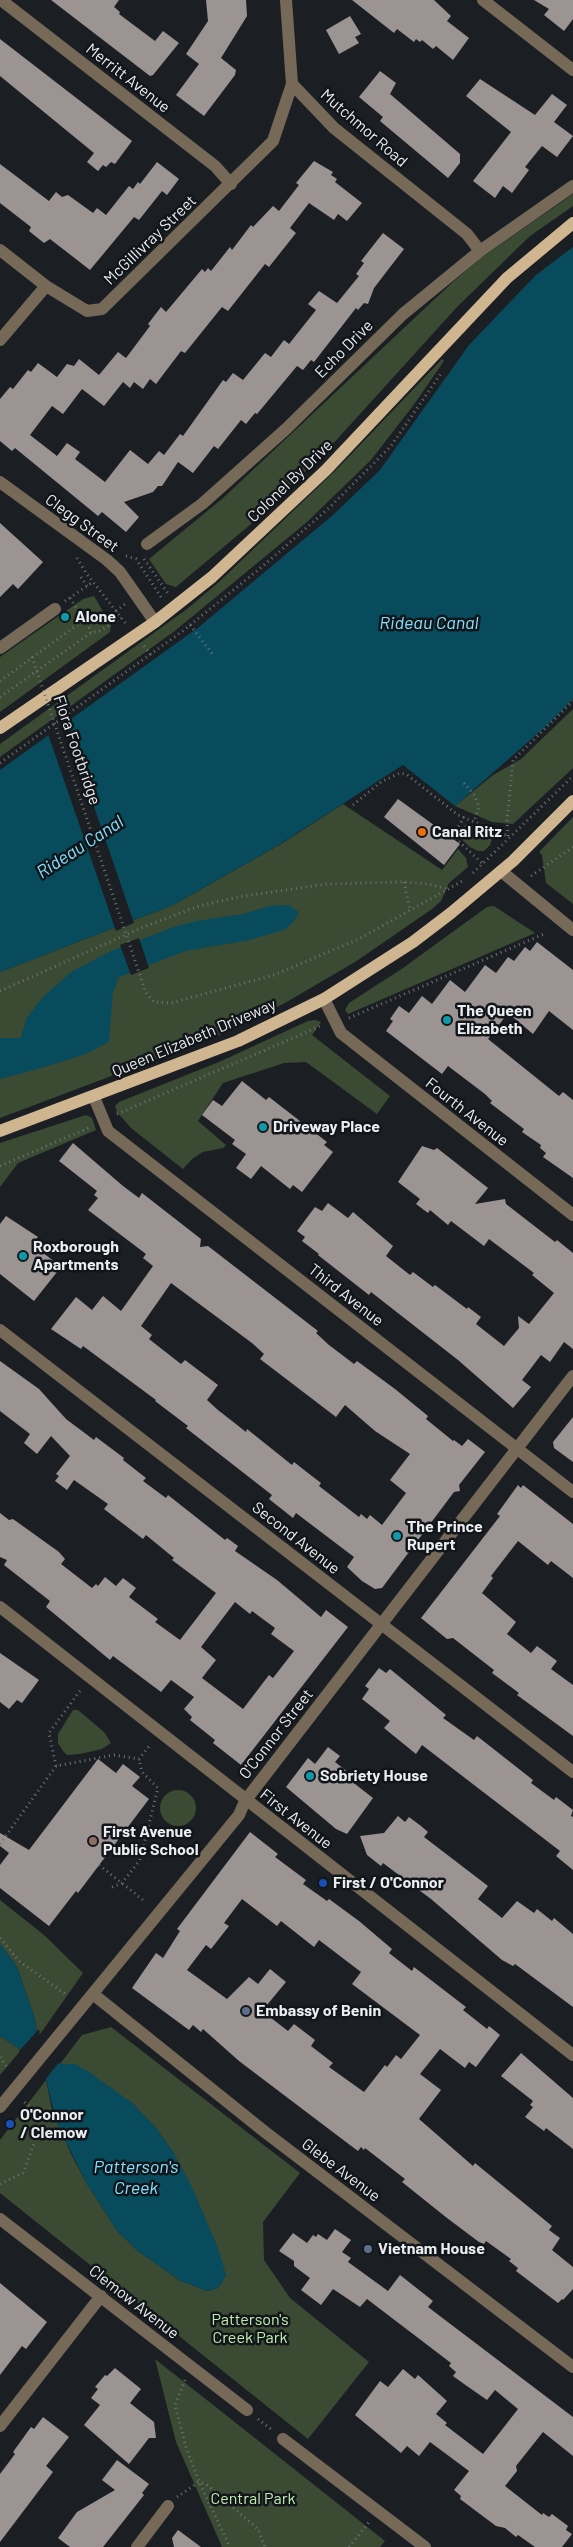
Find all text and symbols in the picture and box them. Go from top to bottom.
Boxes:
street label: Merritt Avenue [82,39,174,117]
street label: Mutchmor Road [317,85,411,171]
street label: McGillivray Street [100,191,200,289]
street label: Echo Drive [311,316,377,382]
street label: Colonel By Drive [243,436,337,526]
street label: Clegg Street [42,490,122,556]
place label: Alone [75,607,116,627]
marker: Alone [59,611,71,623]
water label: Rideau Canal [379,612,479,634]
street label: Flora Footbridge [49,693,105,807]
water label: Rideau Canal [32,811,128,883]
place label: Canal Ritz [432,822,502,842]
marker: Canal Ritz [416,826,428,838]
street label: Queen Elizabeth Driveway [109,995,279,1081]
place label: The Queen Elizabeth [457,1001,531,1039]
marker: The Queen Elizabeth [441,1014,453,1026]
street label: Fourth Avenue [422,1074,512,1150]
place label: Driveway Place [273,1117,380,1137]
marker: Driveway Place [257,1121,269,1133]
place label: Roxborough Apartments [33,1237,119,1275]
marker: Roxborough Apartments [17,1250,29,1262]
street label: Third Avenue [304,1260,388,1330]
street label: Second Avenue [248,1498,344,1578]
place label: The Prince Rupert [407,1517,483,1555]
marker: The Prince Rupert [391,1530,403,1542]
street label: O'Connor Street [235,1685,317,1783]
place label: Sobriety House [320,1766,428,1786]
marker: Sobriety House [304,1770,316,1782]
street label: First Avenue [256,1785,336,1853]
place label: First Avenue Public School [103,1822,199,1860]
marker: First Avenue Public School [87,1835,99,1847]
place label: First / O'Connor [333,1873,444,1893]
marker: First / O'Connor [317,1877,329,1889]
place label: Embassy of Benin [256,2001,381,2021]
marker: Embassy of Benin [240,2005,252,2017]
place label: O'Connor / Clemow [20,2105,87,2143]
marker: O'Connor / Clemow [4,2118,16,2130]
street label: Glebe Avenue [298,2134,384,2206]
water label: Patterson's Creek [94,2156,178,2198]
place label: Vietnam House [378,2239,485,2259]
marker: Vietnam House [362,2243,374,2255]
street label: Clemow Avenue [85,2261,183,2343]
park label: Patterson's Creek Park [211,2310,289,2348]
park label: Central Park [211,2489,295,2509]

